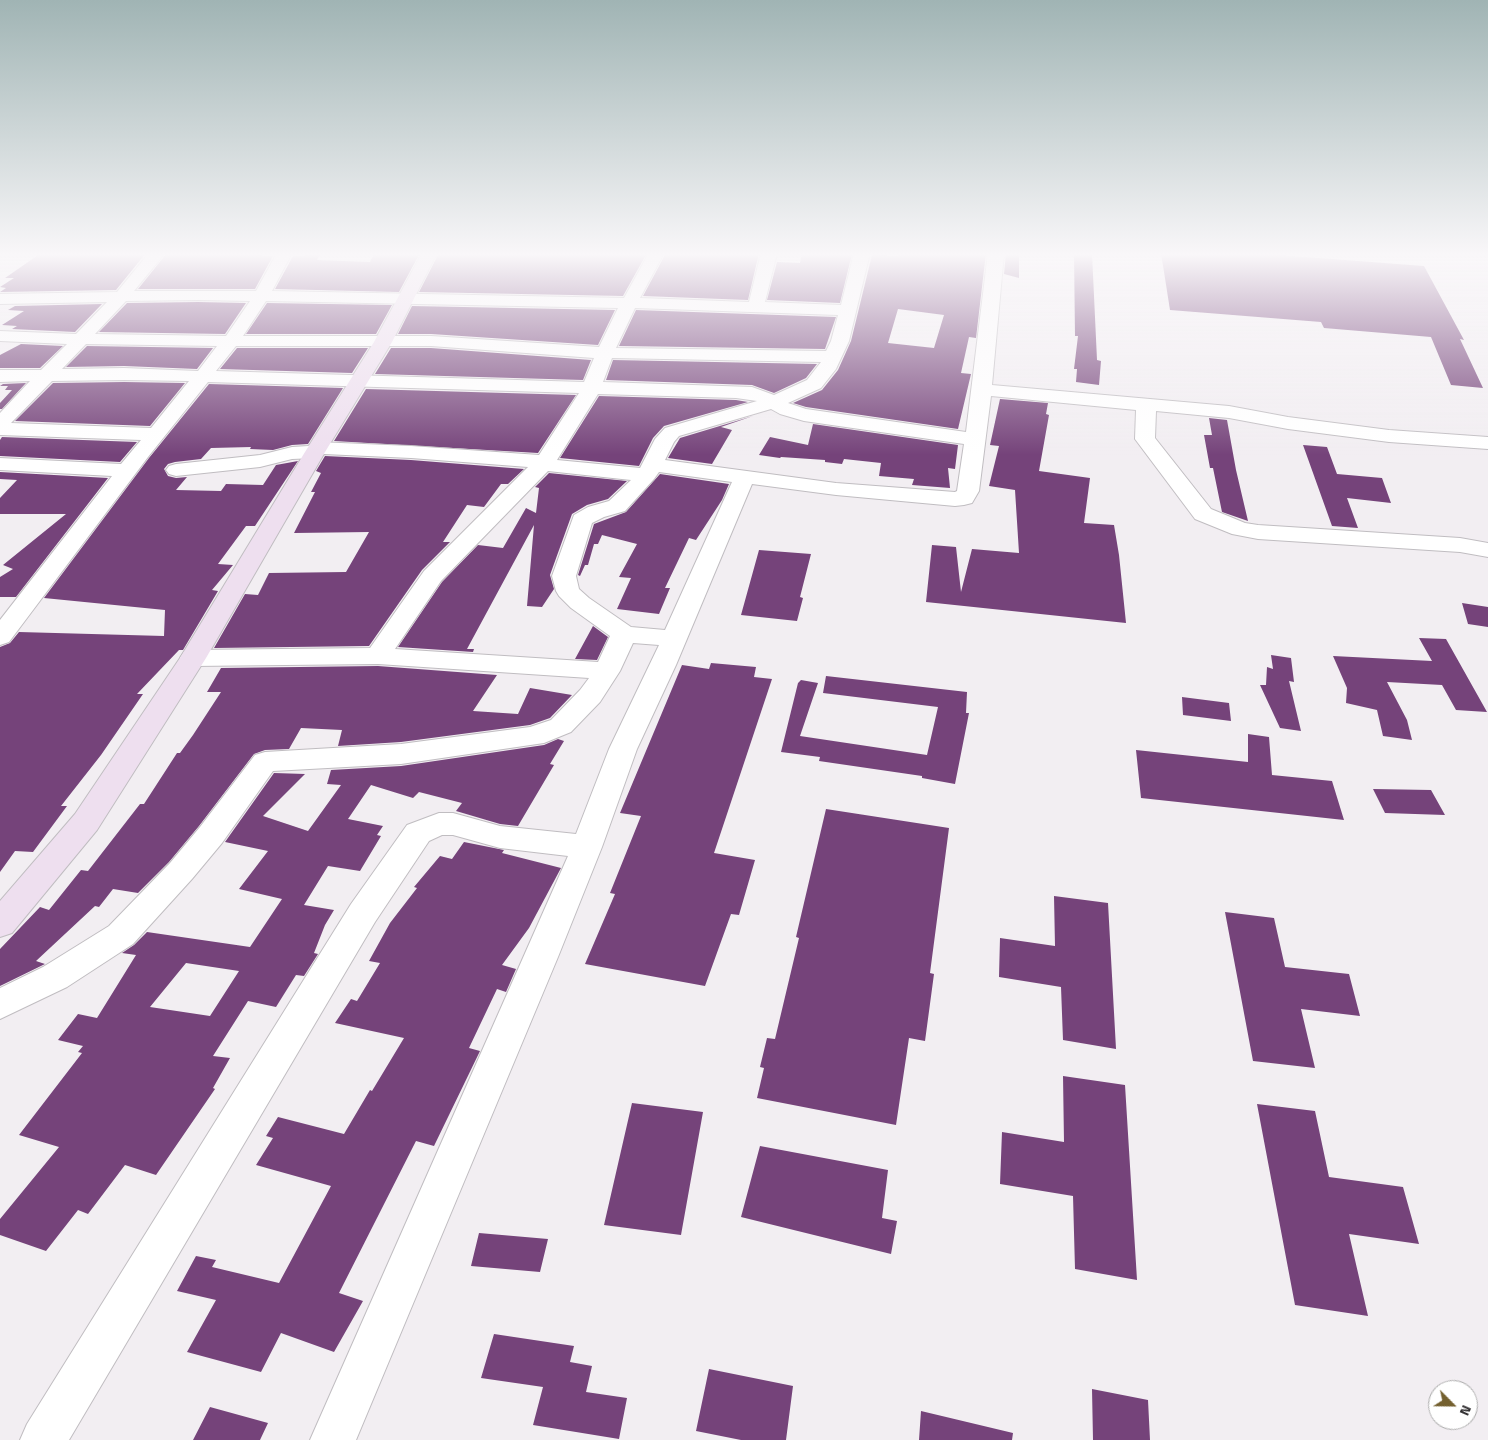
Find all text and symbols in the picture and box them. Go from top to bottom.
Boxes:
north arrow [1428,1380,1478,1430]
text: N [1455,1402,1478,1419]

